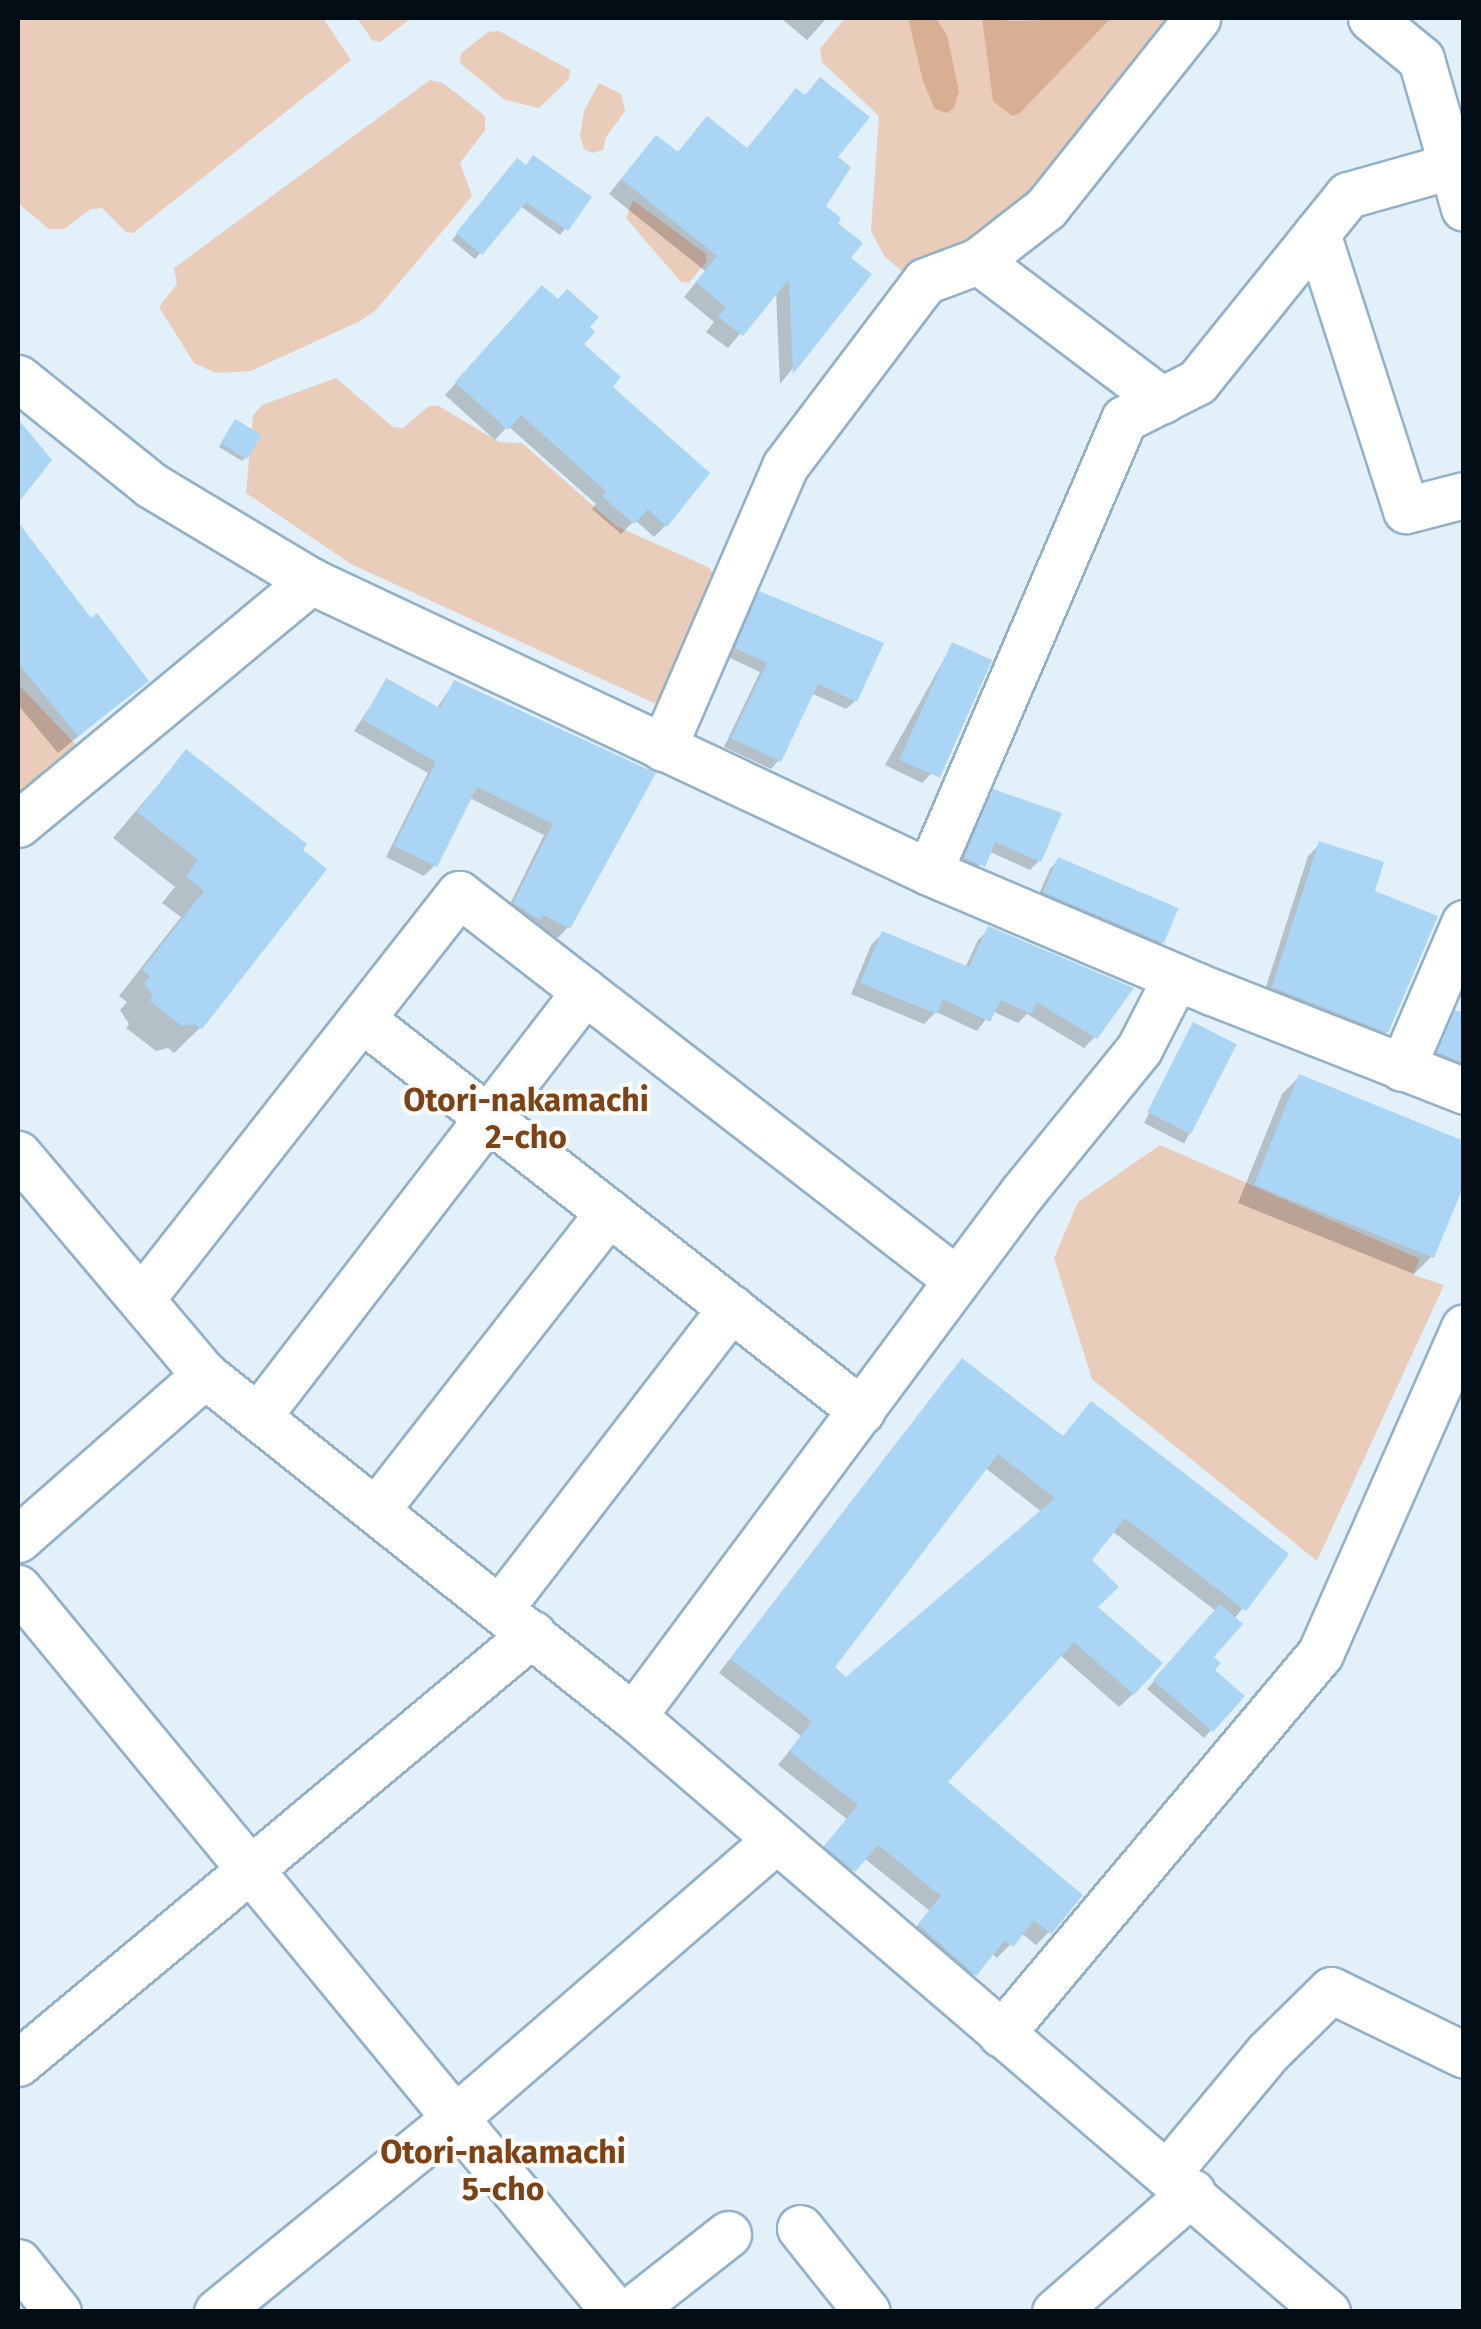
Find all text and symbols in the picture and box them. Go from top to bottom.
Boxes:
district label: Otori-nakamachi 2-cho [403,1082,649,1157]
district label: Otori-nakamachi 5-cho [380,2134,626,2209]

